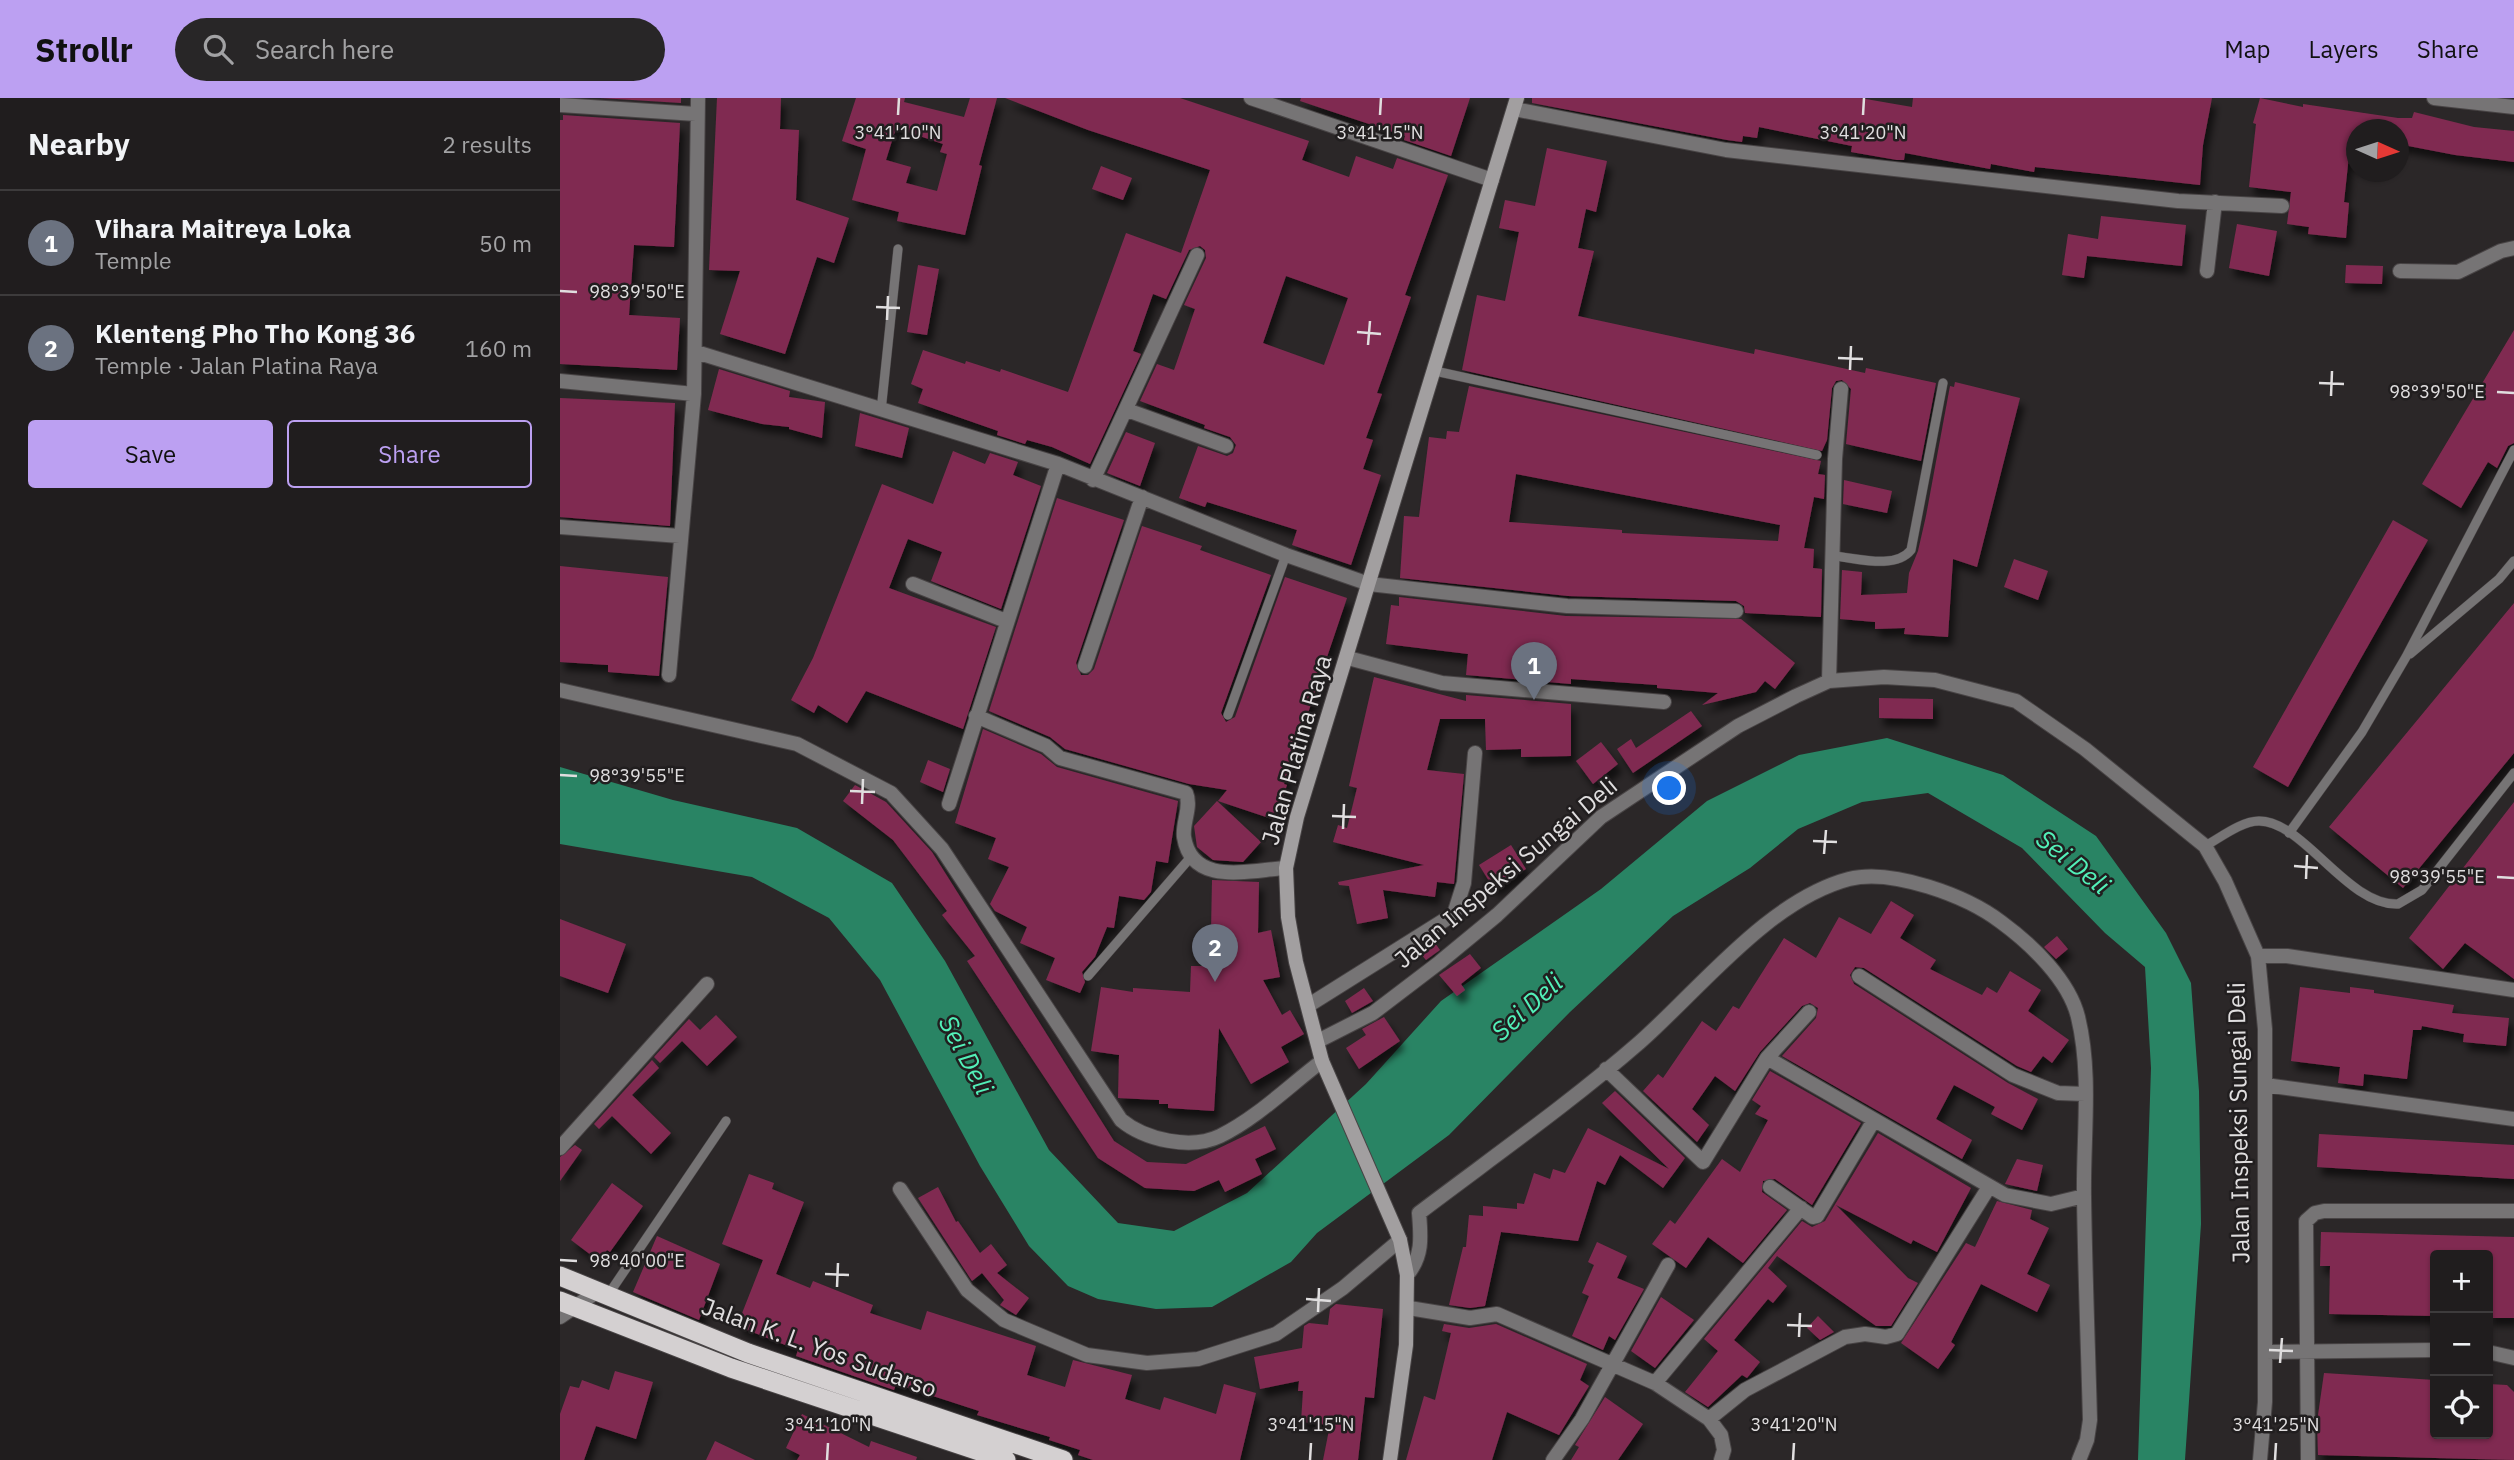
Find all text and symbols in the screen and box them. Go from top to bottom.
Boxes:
search box [175,18,665,81]
text: Strollr [35,28,133,71]
icon: search [199,30,237,68]
text: Search here [255,32,394,66]
text: Map [2224,33,2271,65]
text: Layers [2309,33,2379,65]
text: Share [2417,33,2479,65]
north arrow [2346,119,2409,182]
text: 3°41'10"N [854,121,942,144]
text: 3°41'15"N [1336,121,1424,144]
text: 3°41'20"N [1819,121,1907,144]
text: Nearby [28,124,130,163]
text: 2 results [442,129,532,159]
text: Vihara Maitreya Loka [95,211,351,245]
text: 1 [44,228,58,258]
text: 50 m [479,228,532,258]
text: Temple [95,245,172,275]
text: 98°39'50"E [589,280,685,303]
text: Klenteng Pho Tho Kong 36 [95,316,415,350]
text: 2 [44,333,58,363]
text: 160 m [465,333,532,363]
text: Temple · Jalan Platina Raya [95,350,378,380]
text: 98°39'50"E [2389,380,2485,403]
button: Save [28,420,273,488]
button: Share [287,420,532,488]
pin: 1 [1511,642,1557,700]
street label: Jalan Platina Raya [1254,651,1339,849]
text: 98°39'55"E [589,764,685,787]
street label: Jalan Inspeksi Sungai Deli [1387,769,1623,975]
your location [1652,771,1686,805]
water label: Sei Deli [2030,821,2118,901]
text: 98°39'55"E [2389,865,2485,888]
pin: 2 [1192,924,1238,982]
water label: Sei Deli [1483,965,1569,1047]
street label: Jalan Inspeksi Sungai Deli [2220,982,2256,1264]
water label: Sei Deli [932,1009,1002,1100]
text: 98°40'00"E [589,1249,685,1272]
map controls [2430,1250,2493,1439]
button: + [2430,1250,2493,1313]
street label: Jalan K. L. Yos Sudarso [697,1290,941,1405]
button: − [2430,1313,2493,1376]
button: locate [2430,1376,2493,1439]
text: 3°41'10"N [784,1413,872,1436]
text: 3°41'15"N [1267,1413,1355,1436]
text: 3°41'20"N [1750,1413,1838,1436]
text: 3°41'25"N [2232,1413,2320,1436]

